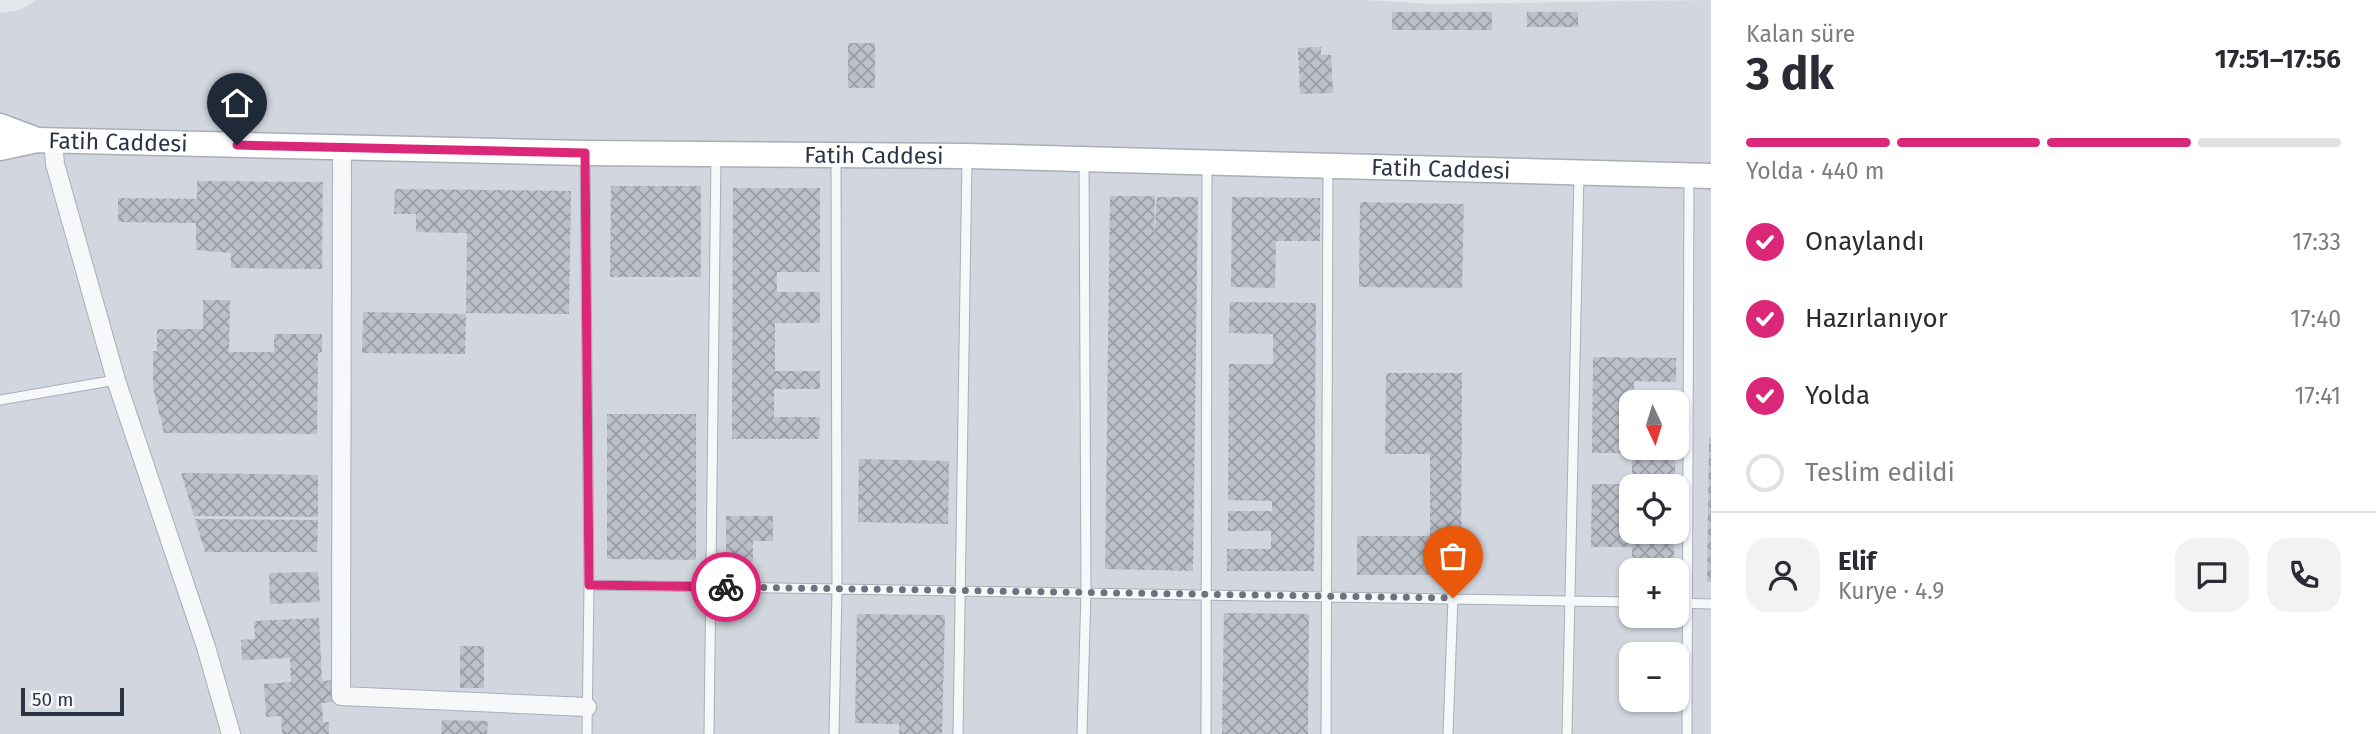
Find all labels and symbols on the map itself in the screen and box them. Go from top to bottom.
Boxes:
pin [207,73,267,145]
street label: Fatih Caddesi [48,126,188,158]
street label: Fatih Caddesi [804,141,944,170]
street label: Fatih Caddesi [1371,153,1511,185]
north arrow [1619,390,1689,460]
pin [1423,526,1483,598]
courier [691,552,761,622]
scale bar [21,685,124,717]

